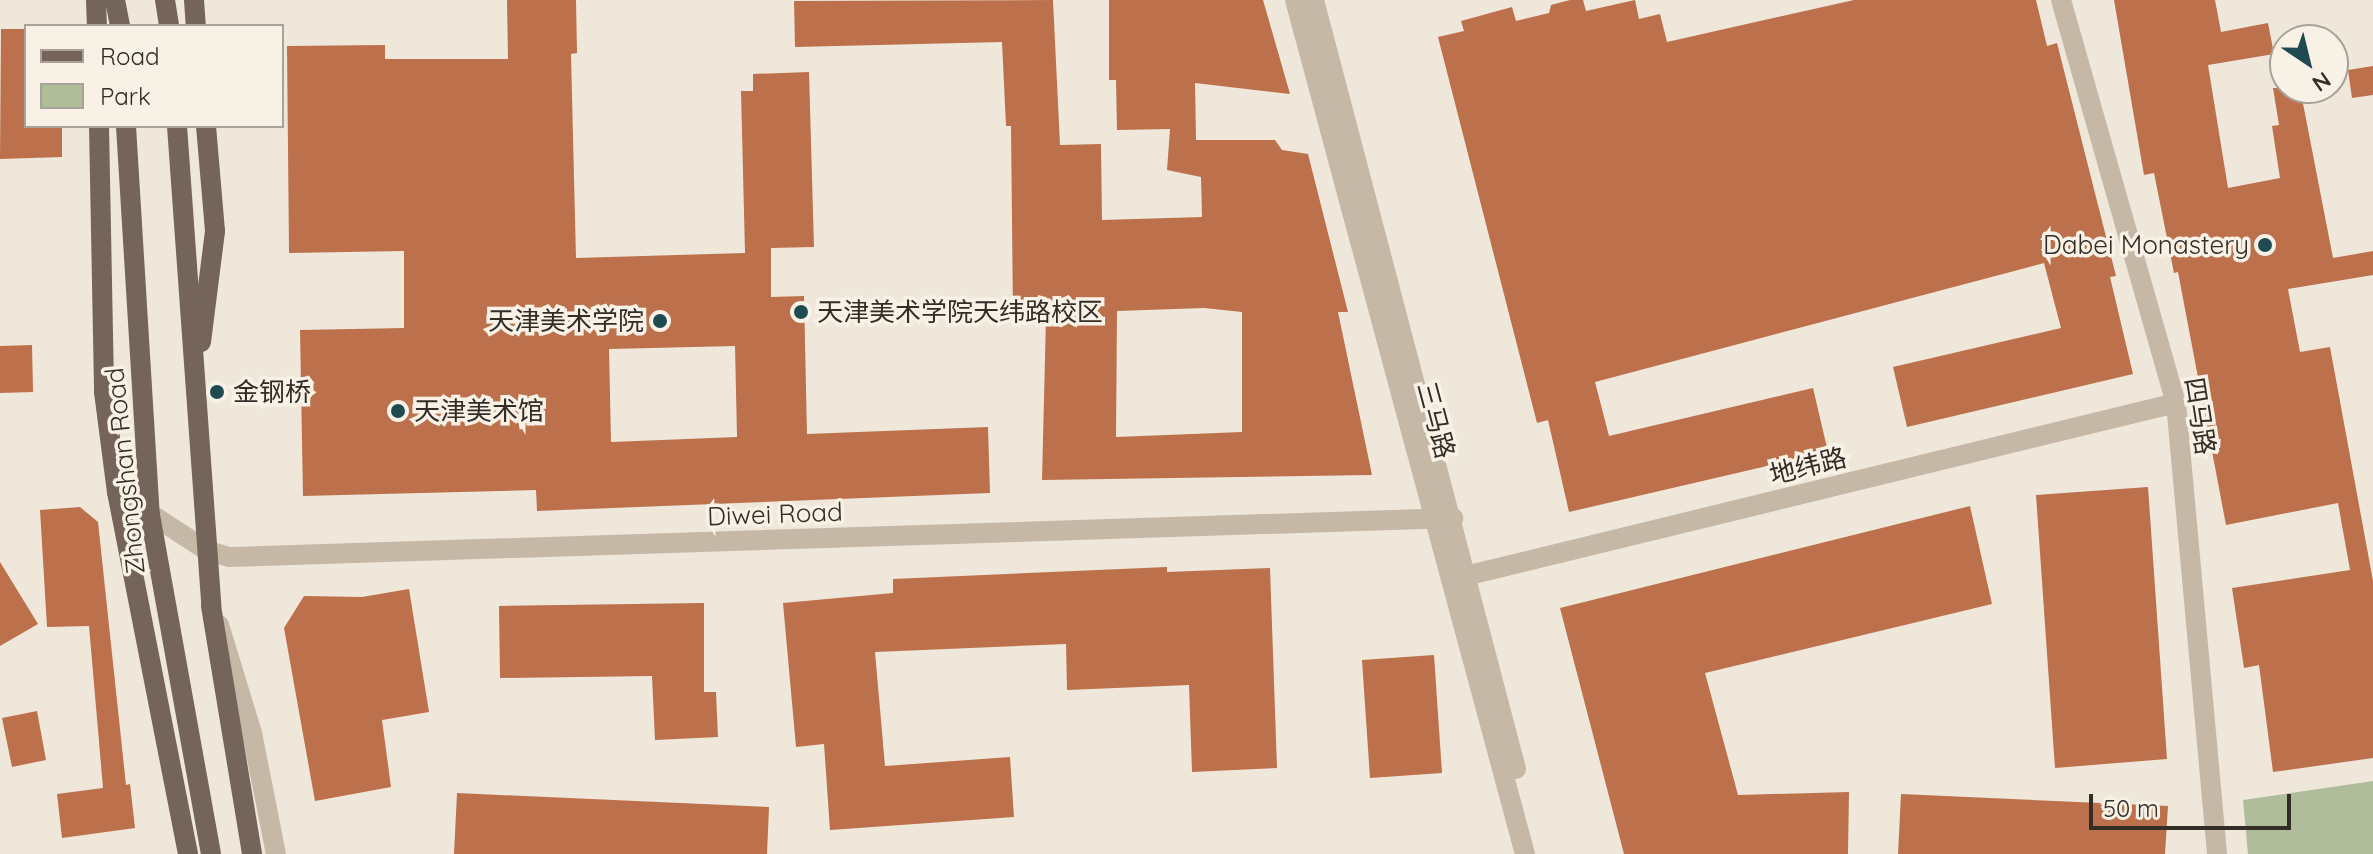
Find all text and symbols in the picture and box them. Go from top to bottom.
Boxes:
legend [24,24,284,128]
north arrow [2269,24,2349,104]
text: Road [100,41,160,71]
text: N [2307,66,2336,98]
text: Park [100,81,151,111]
place label: Dabei Monastery [2043,229,2249,261]
marker: Dabei Monastery [2256,236,2274,254]
place label: 天津美术学院天纬路校区 [817,296,1103,328]
marker: 天津美术学院天纬路校区 [792,303,810,321]
place label: 天津美术学院 [488,305,644,337]
marker: 天津美术学院 [651,312,669,330]
street label: Zhongshan Road [99,366,151,576]
street label: 四马路 [2178,375,2222,457]
place label: 金钢桥 [233,376,311,408]
street label: 三马路 [1411,378,1461,462]
marker: 金钢桥 [208,383,226,401]
place label: 天津美术馆 [414,395,544,427]
marker: 天津美术馆 [389,402,407,420]
street label: 地纬路 [1766,441,1850,491]
street label: Diwei Road [707,496,843,532]
scale bar [2093,778,2295,828]
text: 50 m [2103,793,2159,823]

